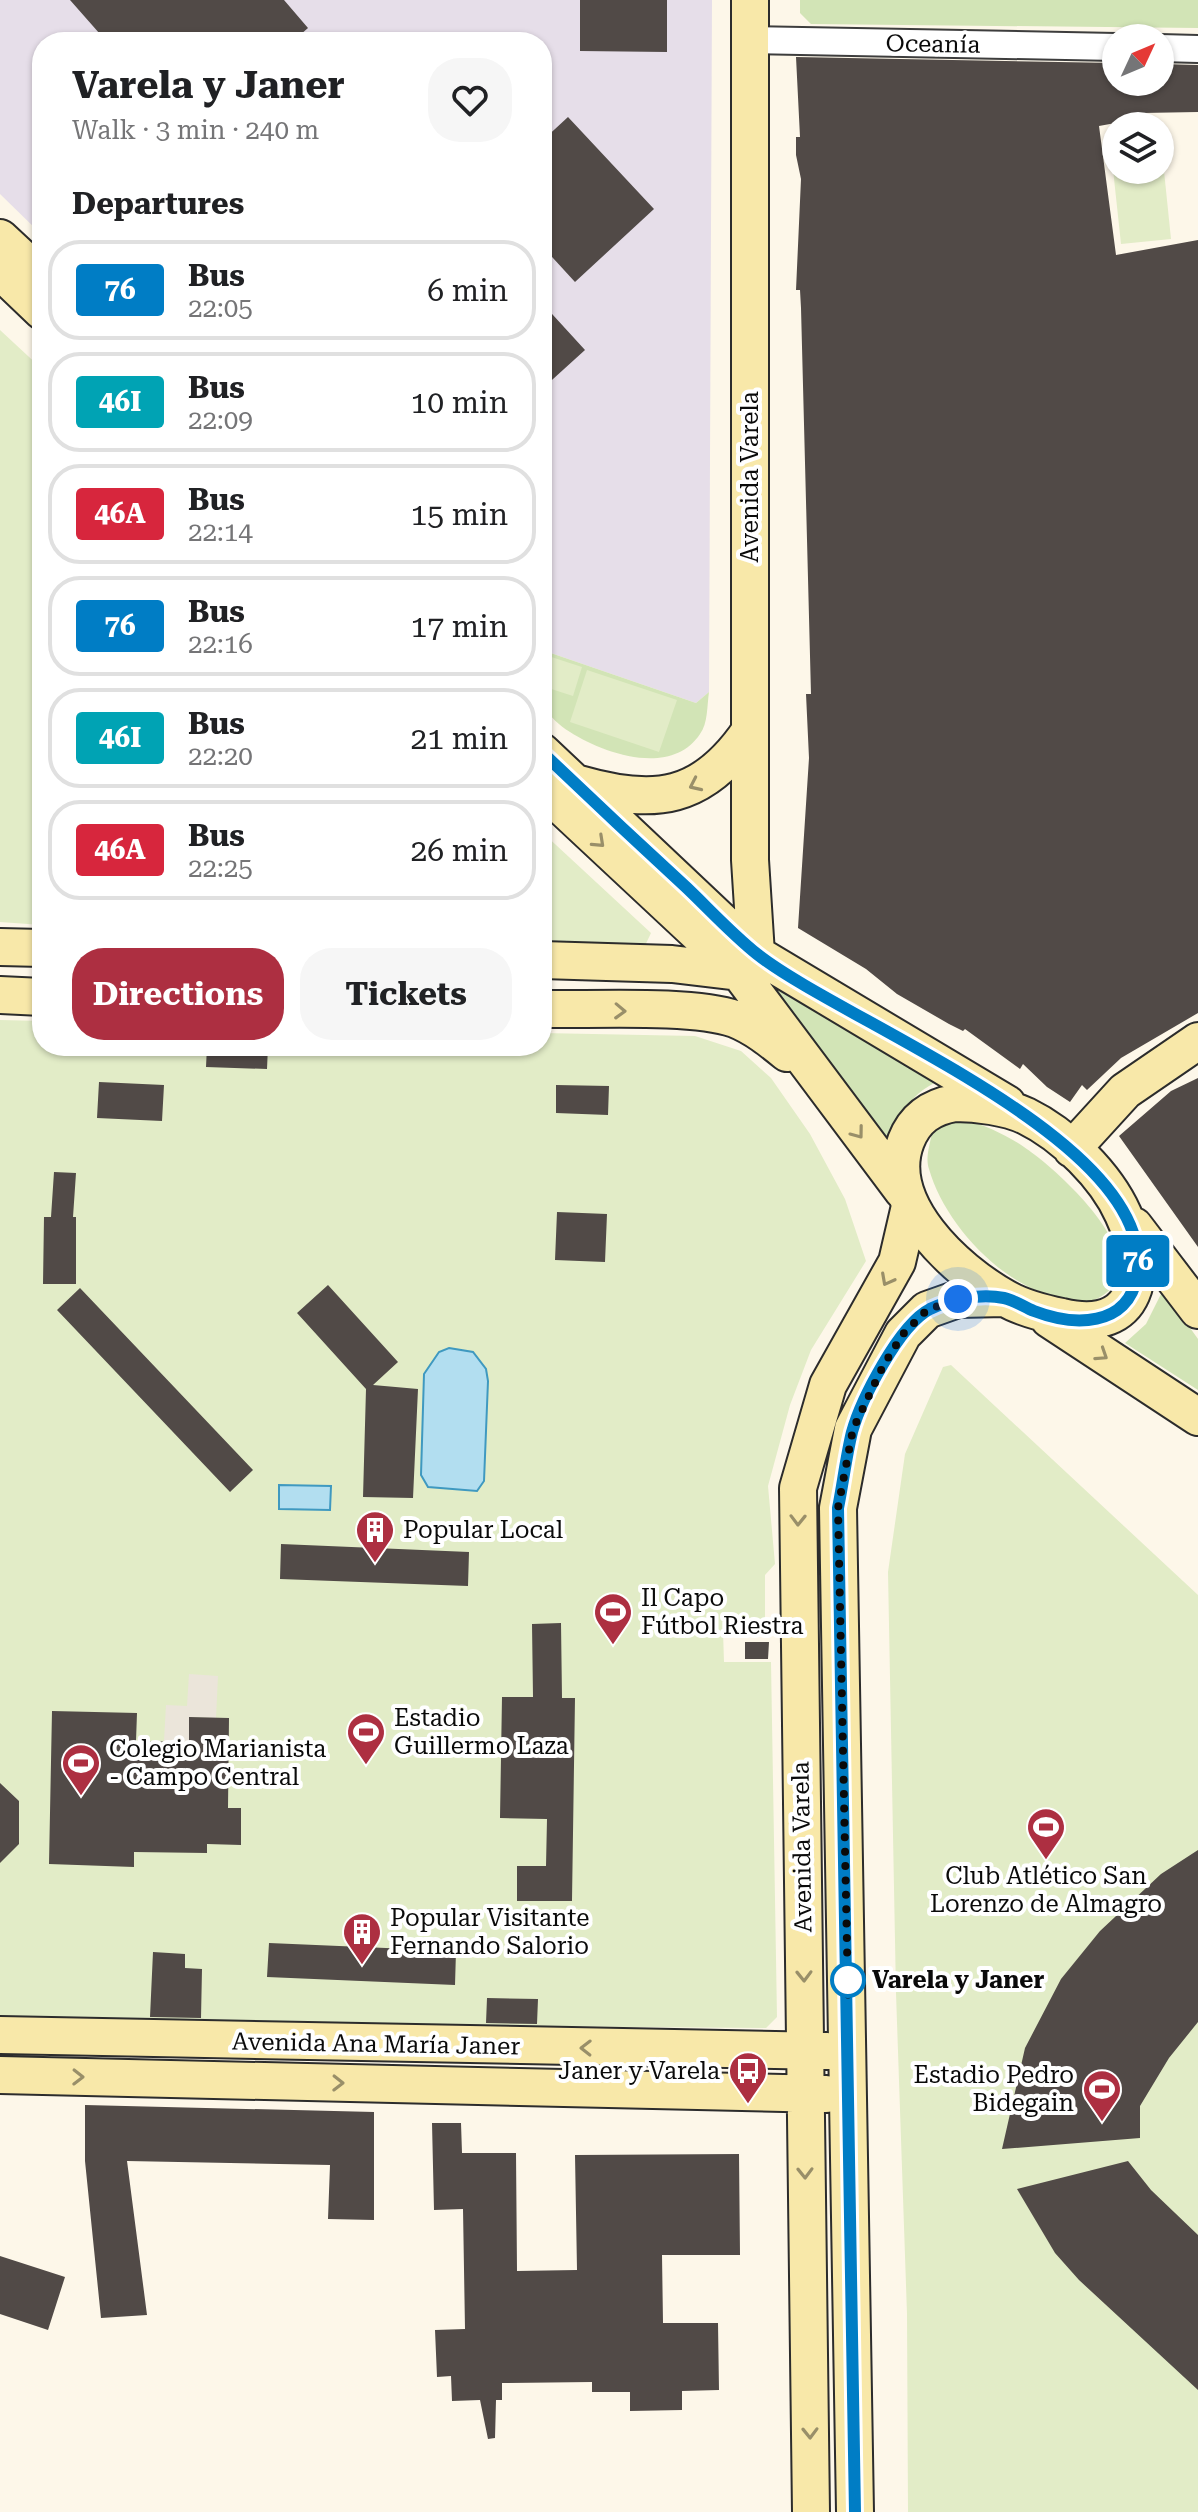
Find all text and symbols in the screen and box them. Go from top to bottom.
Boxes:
north arrow [1102,24,1174,96]
map controls [1102,24,1174,184]
street label: Oceanía [885,29,981,59]
button: heart [428,58,512,142]
text: Varela y Janer [72,63,345,107]
button: layers [1102,112,1174,184]
text: Walk · 3 min · 240 m [72,115,319,145]
text: Departures [72,186,244,221]
text: Bus [188,258,245,293]
text: 76 [104,273,136,306]
text: 6 min [427,273,508,308]
text: 22:05 [188,293,253,323]
text: Bus [188,370,245,405]
text: 46I [99,385,141,418]
text: 10 min [411,385,508,420]
street label: Avenida Varela [736,391,764,563]
text: 22:09 [188,405,253,435]
text: Bus [188,482,245,517]
text: 46A [94,497,146,530]
text: 15 min [411,497,508,532]
text: 22:14 [188,517,253,547]
text: Bus [188,594,245,629]
text: 76 [104,609,136,642]
text: 17 min [411,609,508,644]
text: 22:16 [188,629,253,659]
text: Bus [188,706,245,741]
text: 46I [99,721,141,754]
text: 21 min [411,721,508,756]
text: 22:20 [188,741,253,771]
one-way arrow [689,775,703,791]
text: Bus [188,818,245,853]
one-way arrow [589,832,604,846]
text: 46A [94,833,146,866]
text: 26 min [411,833,508,868]
text: 22:25 [188,853,253,883]
button: Directions [72,948,284,1040]
button: Tickets [300,948,512,1040]
one-way arrow [614,1002,627,1020]
one-way arrow [848,1124,862,1139]
line badge: 76 [1102,1235,1174,1287]
text: 76 [1122,1244,1154,1277]
one-way arrow [882,1272,897,1287]
your location [938,1279,978,1319]
one-way arrow [1094,1345,1108,1360]
building icon: Popular Local [354,1509,396,1564]
one-way arrow [789,1514,807,1527]
place label: Popular Local [403,1516,563,1544]
place label: Il Capo Fútbol Riestra [641,1584,804,1640]
sports icon: Il Capo Fútbol Riestra [592,1591,634,1646]
place label: Estadio Guillermo Laza [394,1704,569,1760]
sports icon: Estadio Guillermo Laza [345,1711,387,1766]
place label: Colegio Marianista - Campo Central [109,1735,326,1791]
sports icon: Colegio Marianista - Campo Central [60,1742,102,1797]
street label: Avenida Varela [787,1761,817,1933]
sports icon: Club Atlético San Lorenzo de Almagro [1025,1806,1067,1861]
place label: Club Atlético San Lorenzo de Almagro [930,1862,1162,1918]
place label: Popular Visitante Fernando Salorio [390,1904,590,1960]
building icon: Popular Visitante Fernando Salorio [341,1911,383,1966]
marker: Varela y Janer [831,1963,865,1997]
place label: Varela y Janer [872,1966,1044,1994]
one-way arrow [795,1970,812,1983]
street label: Avenida Ana María Janer [232,2027,521,2061]
one-way arrow [579,2039,592,2056]
bus stop icon: Janer y Varela [727,2050,769,2105]
place label: Janer y Varela [558,2057,720,2085]
place label: Estadio Pedro Bidegain [914,2061,1074,2117]
one-way arrow [72,2068,85,2086]
sports icon: Estadio Pedro Bidegain [1081,2068,1123,2123]
one-way arrow [332,2075,345,2092]
one-way arrow [796,2167,814,2180]
one-way arrow [801,2427,819,2440]

